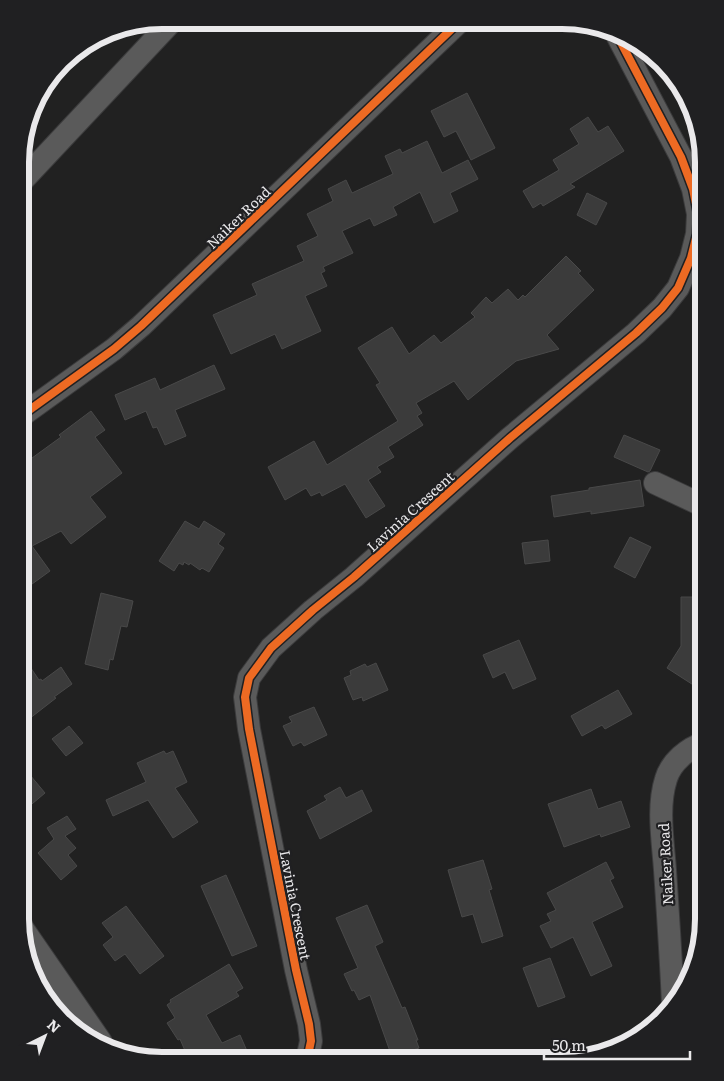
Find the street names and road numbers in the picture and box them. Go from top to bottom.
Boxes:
street label: Naiker Road [202,181,275,253]
street label: Lavinia Crescent [362,466,458,556]
street label: Naiker Road [653,822,677,906]
street label: Lavinia Crescent [276,848,317,962]

